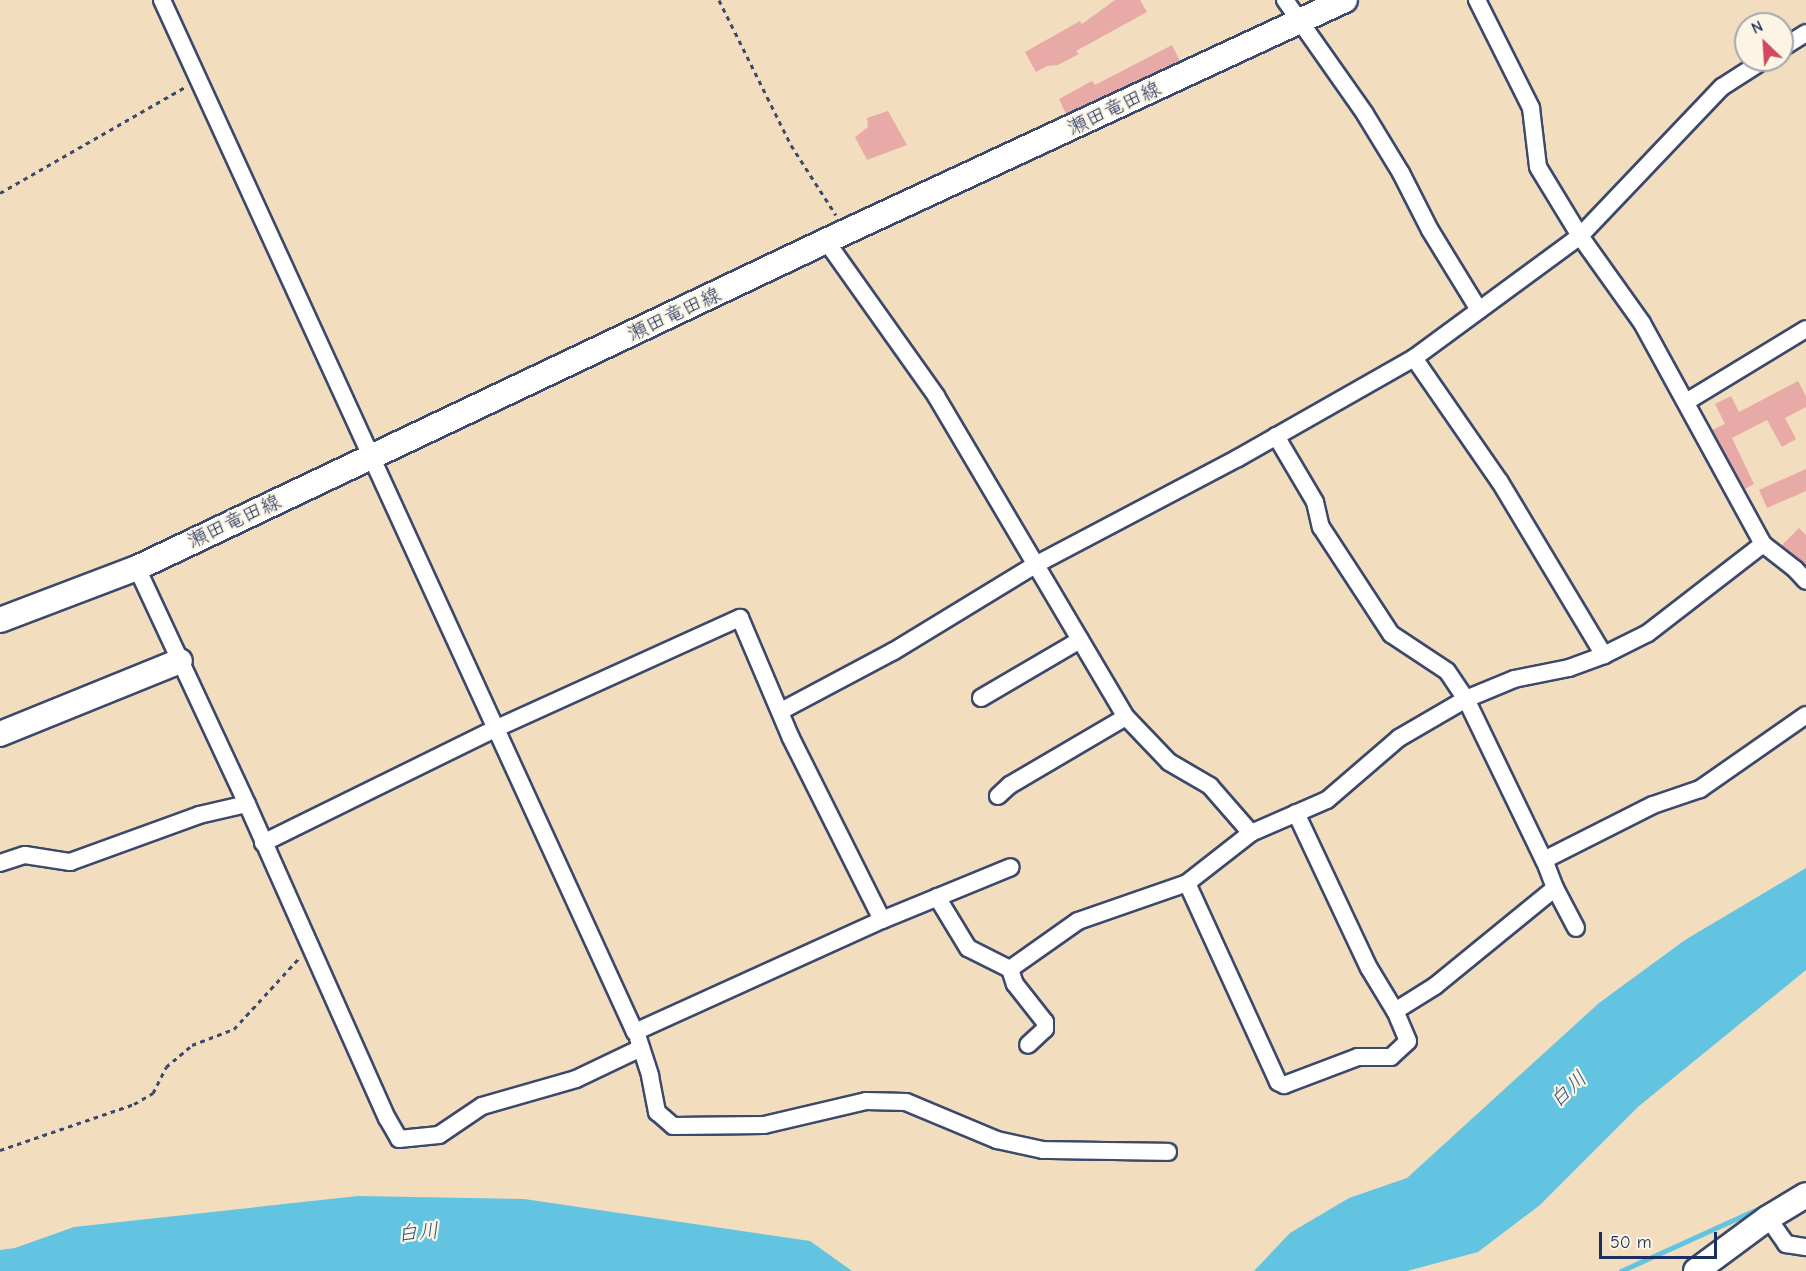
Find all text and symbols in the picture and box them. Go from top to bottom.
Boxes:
north arrow [1734,12,1794,72]
text: N [1749,17,1766,38]
street label: 瀬田竜田線 [1064,76,1164,140]
street label: 瀬田竜田線 [624,282,724,346]
street label: 瀬田竜田線 [184,489,284,553]
water label: 白川 [1544,1065,1592,1113]
water label: 白川 [396,1217,440,1247]
scale bar [1602,1220,1720,1258]
text: 50 m [1610,1232,1652,1253]

